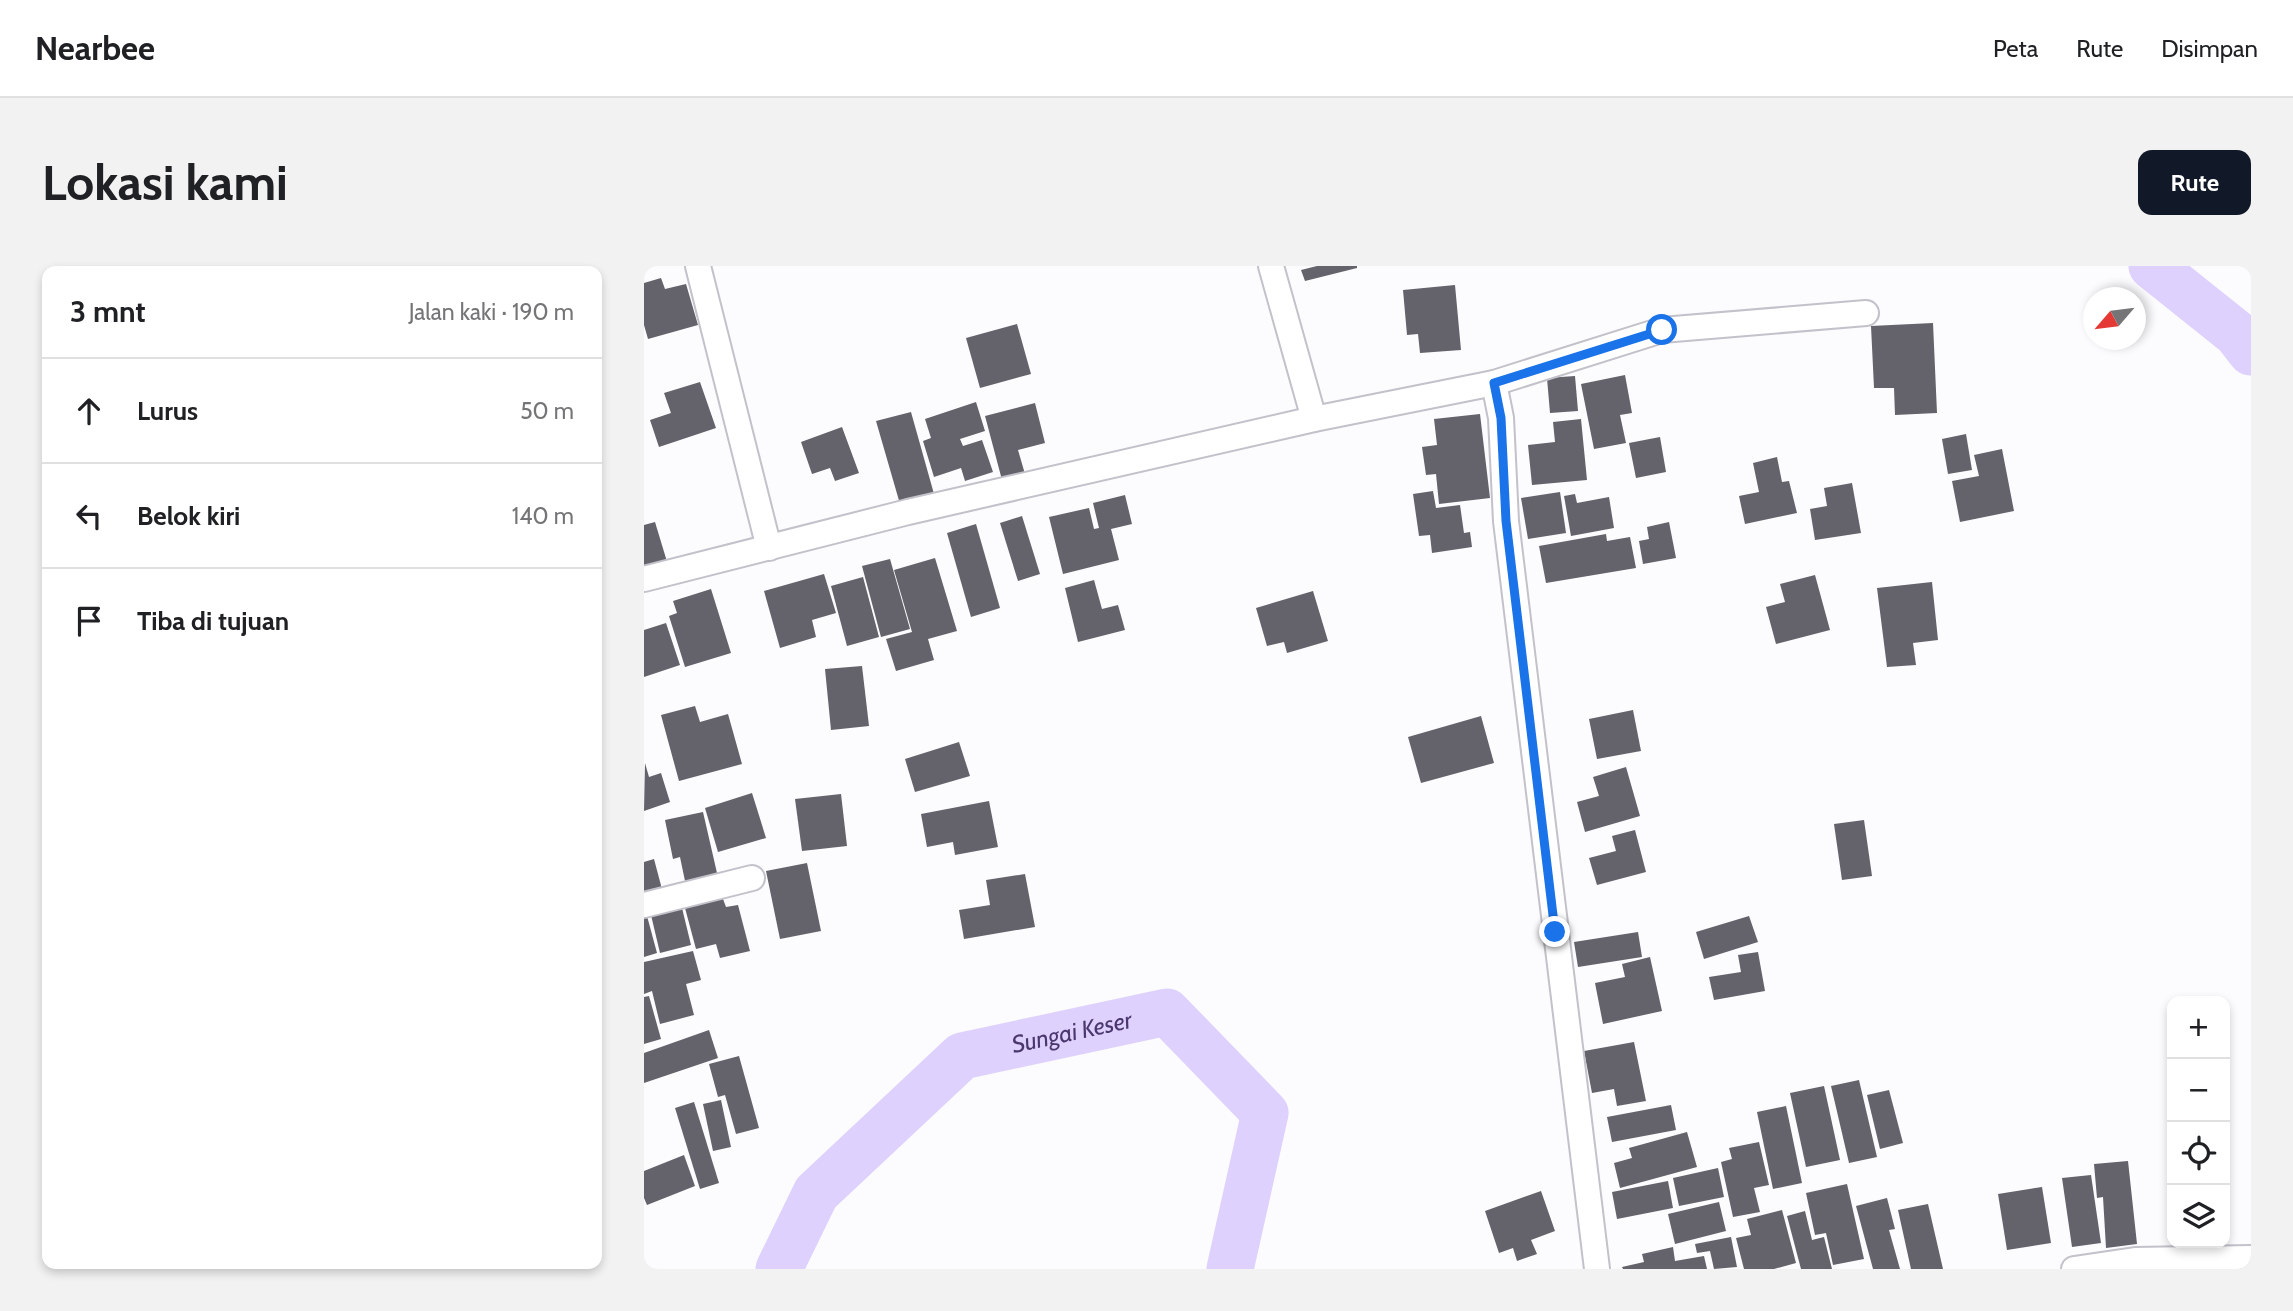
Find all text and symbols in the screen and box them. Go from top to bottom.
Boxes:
text: Nearbee [35,28,155,68]
text: Peta [1993,34,2038,63]
text: Rute [2076,34,2123,63]
text: Disimpan [2161,34,2258,63]
button: Rute [2138,150,2251,215]
text: Lokasi kami [42,153,288,212]
north arrow [2083,287,2146,350]
text: 3 mnt [70,293,146,330]
text: Jalan kaki · 190 m [409,298,574,326]
route start [1646,314,1677,345]
icon: ahead [70,392,108,430]
text: Lurus [137,395,198,427]
text: 50 m [520,397,574,425]
icon: left [70,497,108,535]
text: Belok kiri [137,500,240,532]
text: 140 m [512,502,574,530]
icon: arrive [70,602,108,640]
text: Tiba di tujuan [137,605,289,637]
route end [1539,916,1570,947]
map controls [2167,996,2230,1248]
button: + [2167,996,2230,1059]
water label: Sungai Keser [1009,1005,1136,1059]
button: − [2167,1059,2230,1122]
button: locate [2167,1122,2230,1185]
button: layers [2167,1185,2230,1248]

